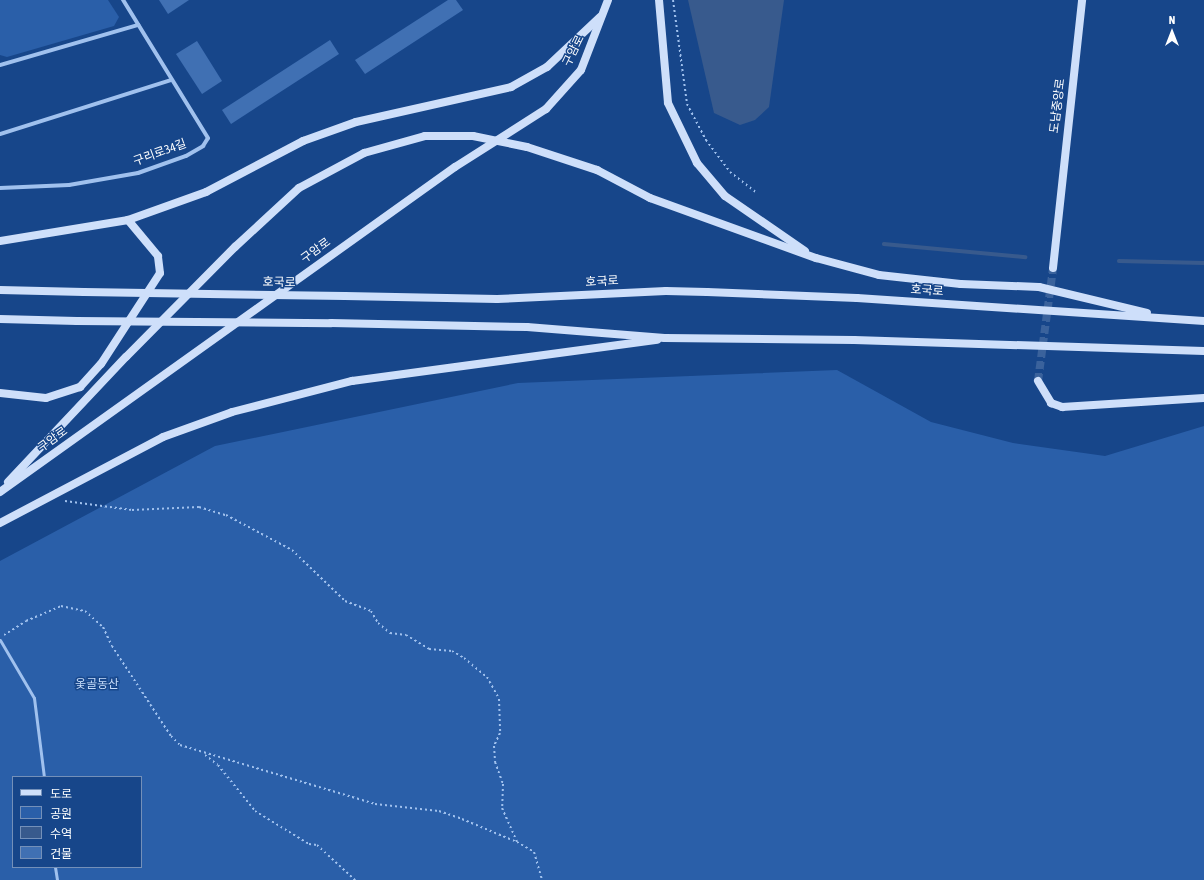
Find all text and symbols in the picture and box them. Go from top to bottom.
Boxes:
north arrow [1152,12,1192,52]
text: N [1169,14,1175,26]
street label: 구암로 [560,33,588,69]
street label: 도남중앙로 [1047,78,1069,134]
street label: 구리로34길 [131,137,189,169]
street label: 구암로 [298,235,334,267]
street label: 호국로 [585,274,619,290]
street label: 호국로 [262,276,296,290]
street label: 호국로 [910,283,944,299]
street label: 구암로 [35,424,71,456]
park label: 옻골동산 [75,678,119,692]
legend [12,776,142,868]
text: 도로 [50,787,72,801]
text: 공원 [50,807,72,821]
text: 수역 [50,827,72,841]
text: 건물 [50,847,72,861]

